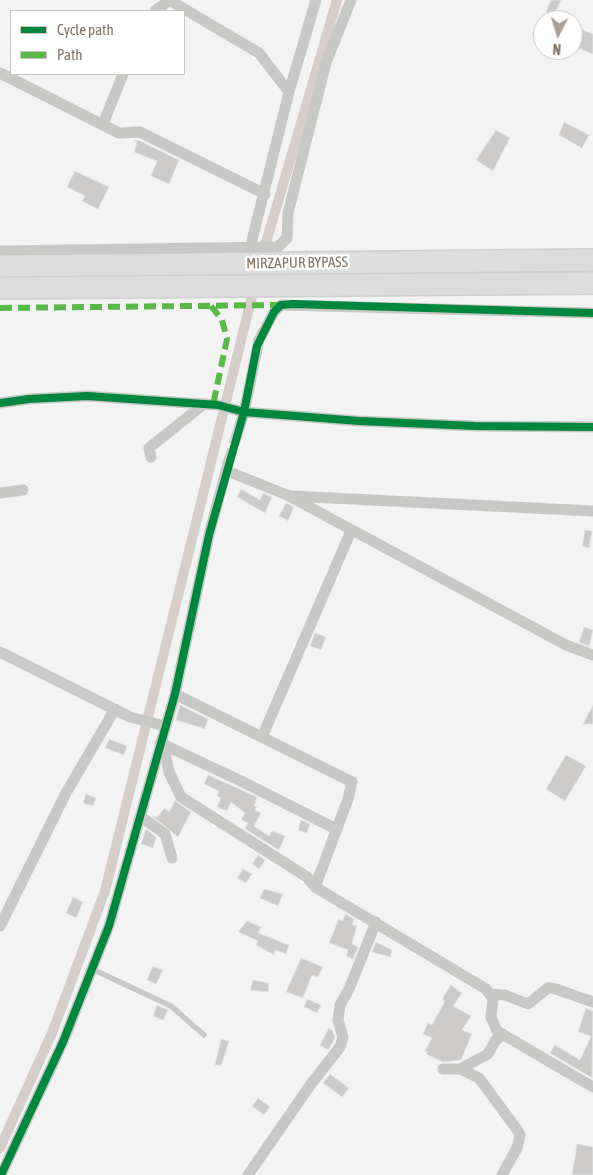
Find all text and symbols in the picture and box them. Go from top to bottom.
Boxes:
legend [10,10,185,75]
north arrow [533,10,583,60]
text: Cycle path [57,21,114,38]
text: N [552,41,562,57]
text: Path [57,46,83,63]
street label: MIRZAPUR BYPASS [246,253,348,273]

